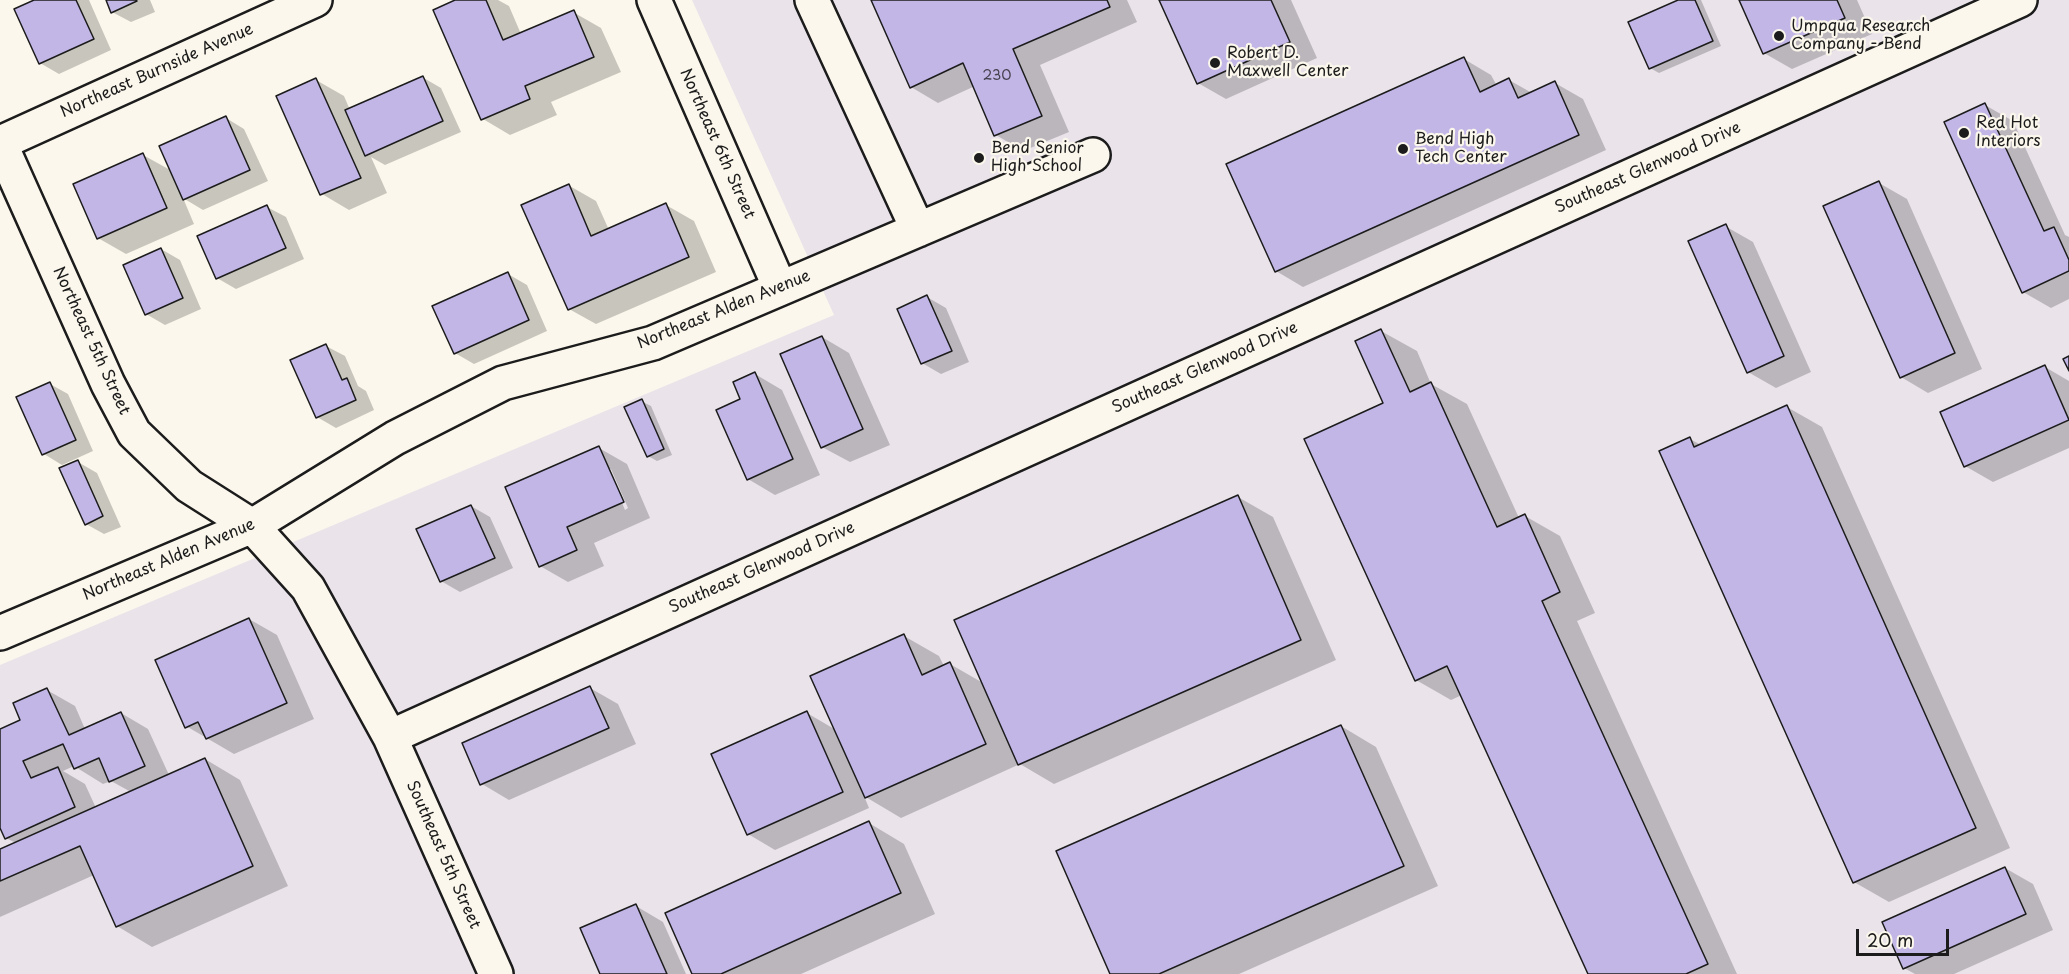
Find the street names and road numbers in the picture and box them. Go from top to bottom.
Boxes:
street label: Northeast Burnside Avenue [58,20,256,122]
street label: Northeast 6th Street [675,66,759,222]
street label: Southeast Glenwood Drive [1552,118,1744,218]
street label: Northeast 5th Street [48,264,134,418]
street label: Northeast Alden Avenue [635,266,813,354]
street label: Southeast Glenwood Drive [1109,318,1301,418]
street label: Northeast Alden Avenue [80,515,258,605]
street label: Southeast Glenwood Drive [666,518,858,618]
street label: Southeast 5th Street [402,778,484,932]

